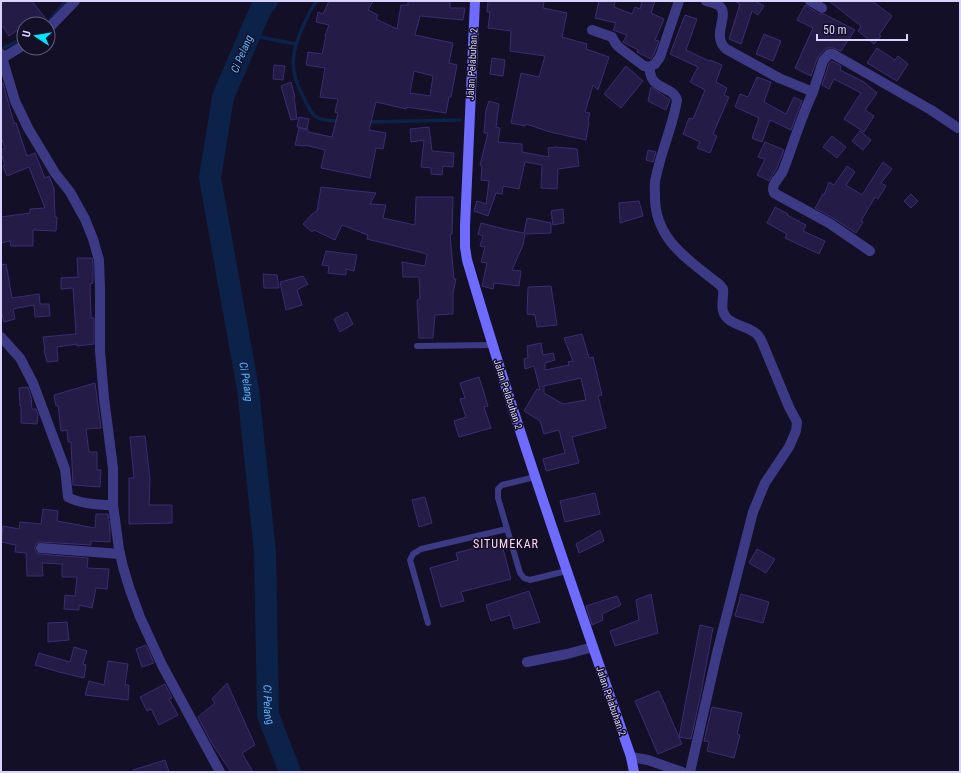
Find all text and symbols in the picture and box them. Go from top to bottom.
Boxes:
north arrow [16,16,56,56]
scale bar [817,16,907,42]
text: 50 m [823,23,847,37]
street label: Jalan Pelabuhan 2 [465,27,479,101]
text: U [20,30,34,38]
water label: Ci Pelang [228,32,256,75]
street label: Jalan Pelabuhan 2 [492,358,524,430]
water label: Ci Pelang [237,361,256,403]
district label: SITUMEKAR [473,537,539,551]
street label: Jalan Pelabuhan 2 [594,665,628,737]
water label: Ci Pelang [261,685,278,727]

